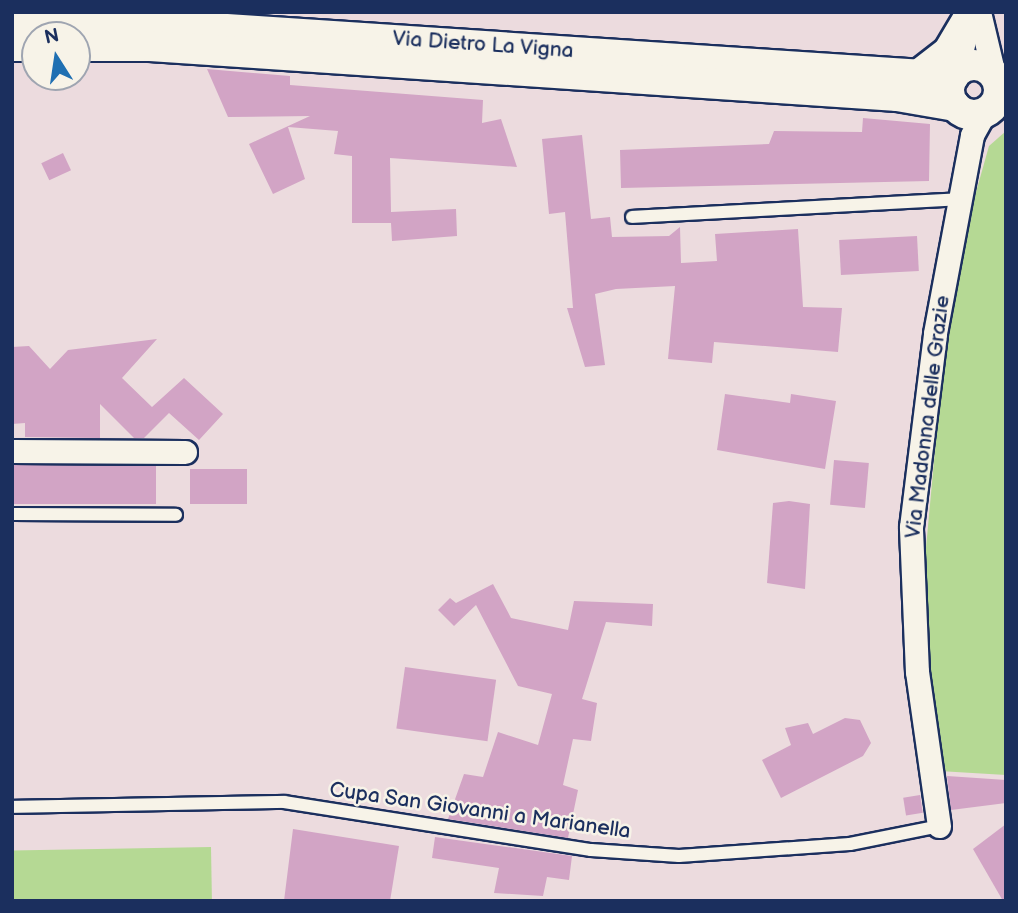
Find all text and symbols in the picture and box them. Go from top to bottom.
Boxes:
north arrow [21,21,91,91]
text: N [43,24,61,50]
street label: Via Dietro La Vigna [391,26,575,64]
street label: Via Madonna delle Grazie [901,294,955,540]
street label: Cupa San Giovanni a Marianella [328,777,632,845]

